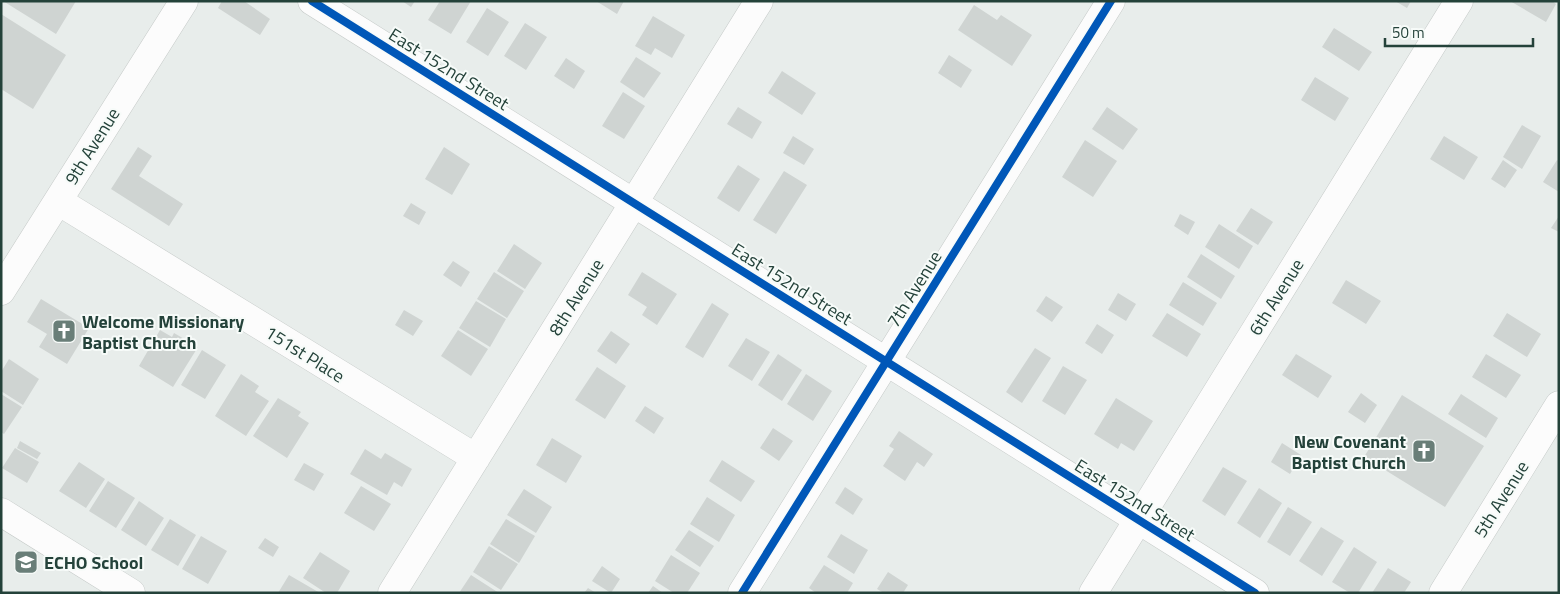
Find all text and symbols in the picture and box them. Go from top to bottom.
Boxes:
scale bar [1385,15,1532,47]
street label: East 152nd Street [384,21,515,117]
text: 50 m [1392,21,1425,44]
street label: 9th Avenue [58,102,126,190]
street label: East 152nd Street [727,236,858,332]
street label: 7th Avenue [880,245,948,333]
street label: 8th Avenue [542,253,610,341]
street label: 6th Avenue [1242,253,1310,341]
place label: Welcome Missionary Baptist Church [82,308,244,356]
church icon: Welcome Missionary Baptist Church [51,318,77,344]
street label: 151st Place [260,319,350,389]
place label: New Covenant Baptist Church [1291,428,1406,476]
church icon: New Covenant Baptist Church [1411,438,1437,464]
street label: East 152nd Street [1070,452,1201,548]
street label: 5th Avenue [1467,455,1535,543]
school or university icon: ECHO School [13,549,39,575]
place label: ECHO School [44,549,143,576]

